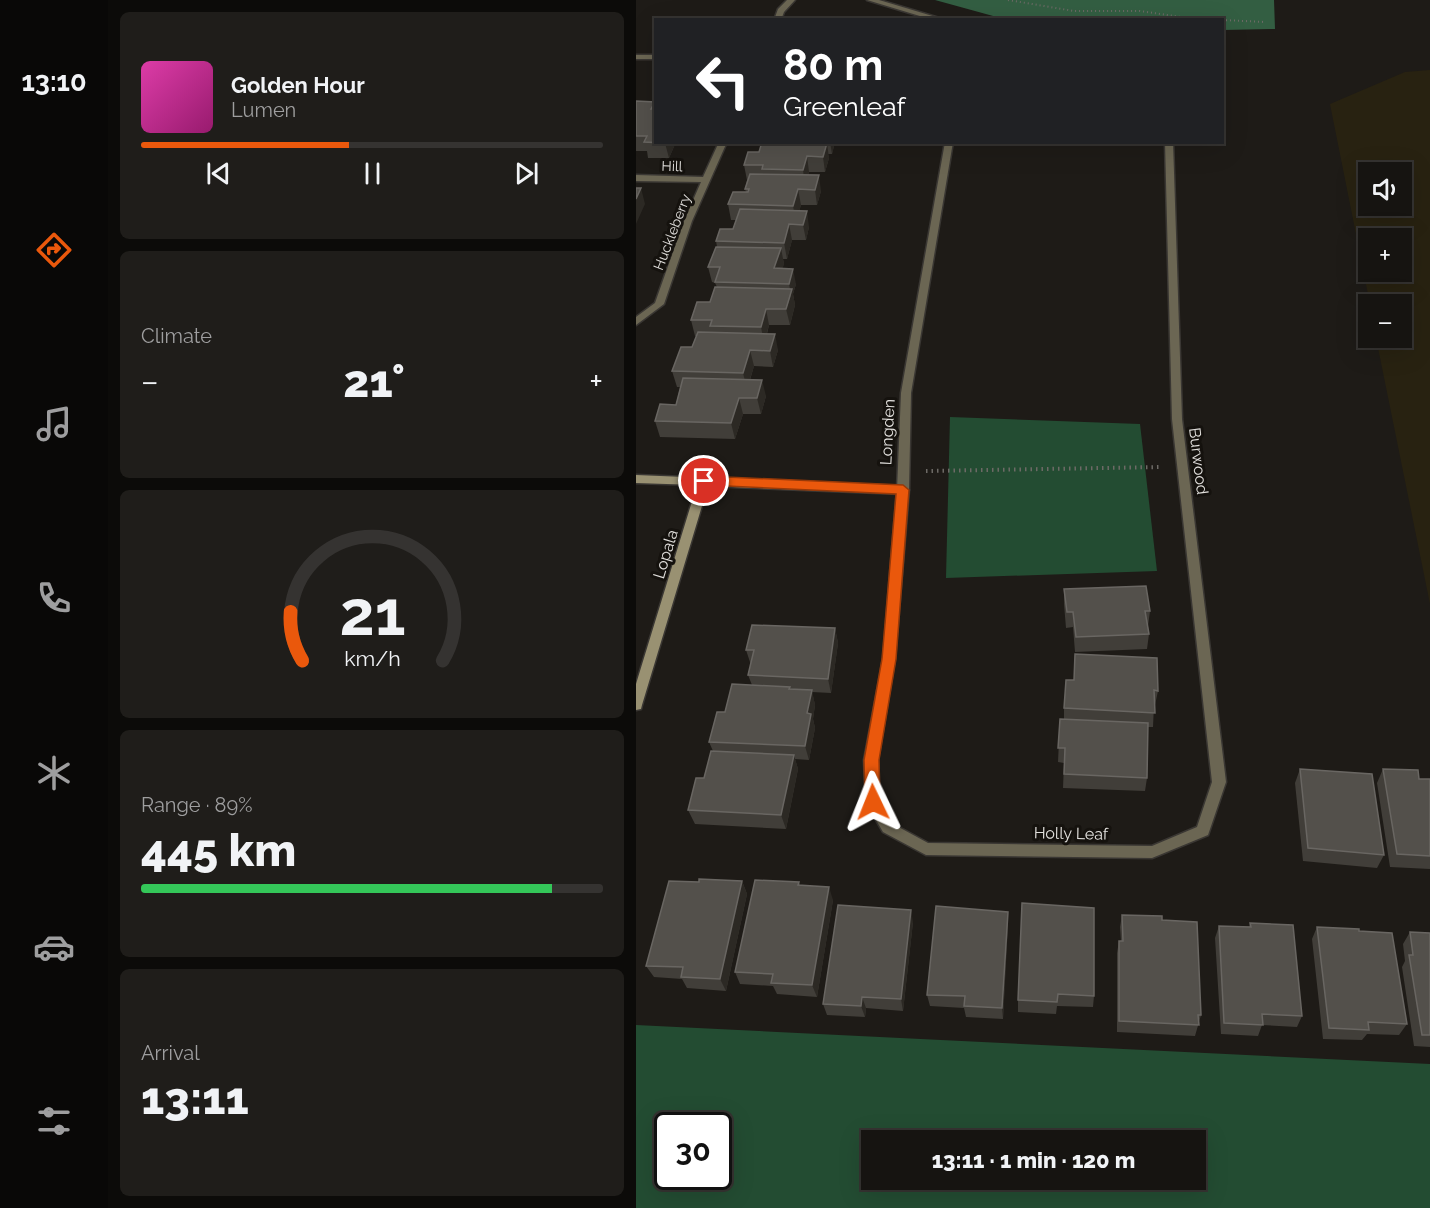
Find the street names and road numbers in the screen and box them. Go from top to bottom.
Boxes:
street label: Hill [661,158,683,174]
street label: Huckleberry [650,191,694,272]
street label: Longden [876,398,899,466]
street label: Burwood [1185,426,1212,496]
street label: Lopala [649,527,682,581]
street label: Holly Leaf [1034,823,1109,844]

